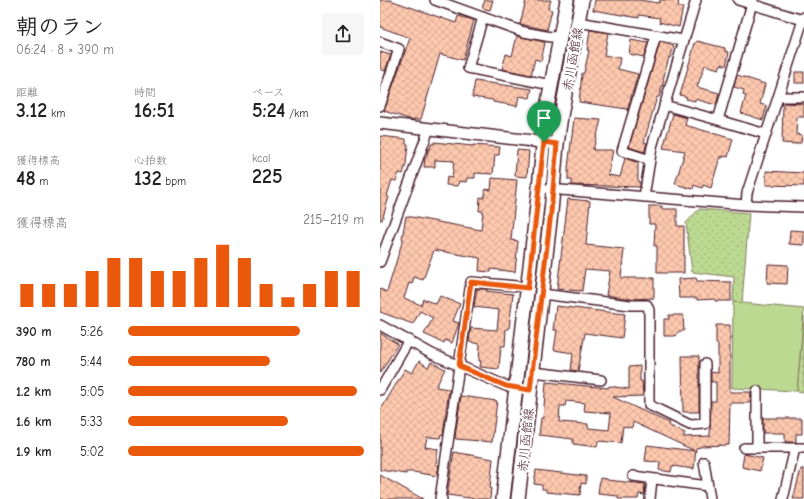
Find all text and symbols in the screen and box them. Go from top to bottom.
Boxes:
button: share [322,13,364,55]
text: 朝のラン [16,14,104,40]
street label: 赤川函館線 [559,25,586,92]
text: 06:24 · 8 × 390 m [16,42,114,57]
text: 距離 [16,86,38,99]
text: 時間 [134,86,156,99]
text: ペース [252,86,284,99]
text: 3.12 [16,99,47,122]
text: 16:51 [134,99,175,122]
text: 5:24 [252,99,286,122]
pin [527,101,561,142]
text: km [47,107,65,120]
text: /km [286,107,308,120]
icon: arrive [533,107,555,129]
text: kcal [252,152,270,165]
text: 獲得標高 [16,154,60,167]
text: 心拍数 [134,154,167,167]
text: 225 [252,165,283,188]
text: 48 [16,167,36,190]
text: 132 [134,167,162,190]
text: m [36,175,48,188]
text: bpm [162,175,186,188]
text: 215–219 m [303,212,364,227]
text: 獲得標高 [16,215,68,230]
text: 390 m [16,324,52,339]
text: 5:26 [80,324,103,339]
text: 780 m [16,354,51,369]
text: 5:44 [80,354,102,369]
text: 1.2 km [16,384,51,399]
text: 5:05 [80,384,104,399]
street label: 赤川函館線 [515,406,536,473]
text: 1.6 km [16,414,52,429]
text: 5:33 [80,414,103,429]
text: 1.9 km [16,444,52,459]
text: 5:02 [80,444,104,459]

